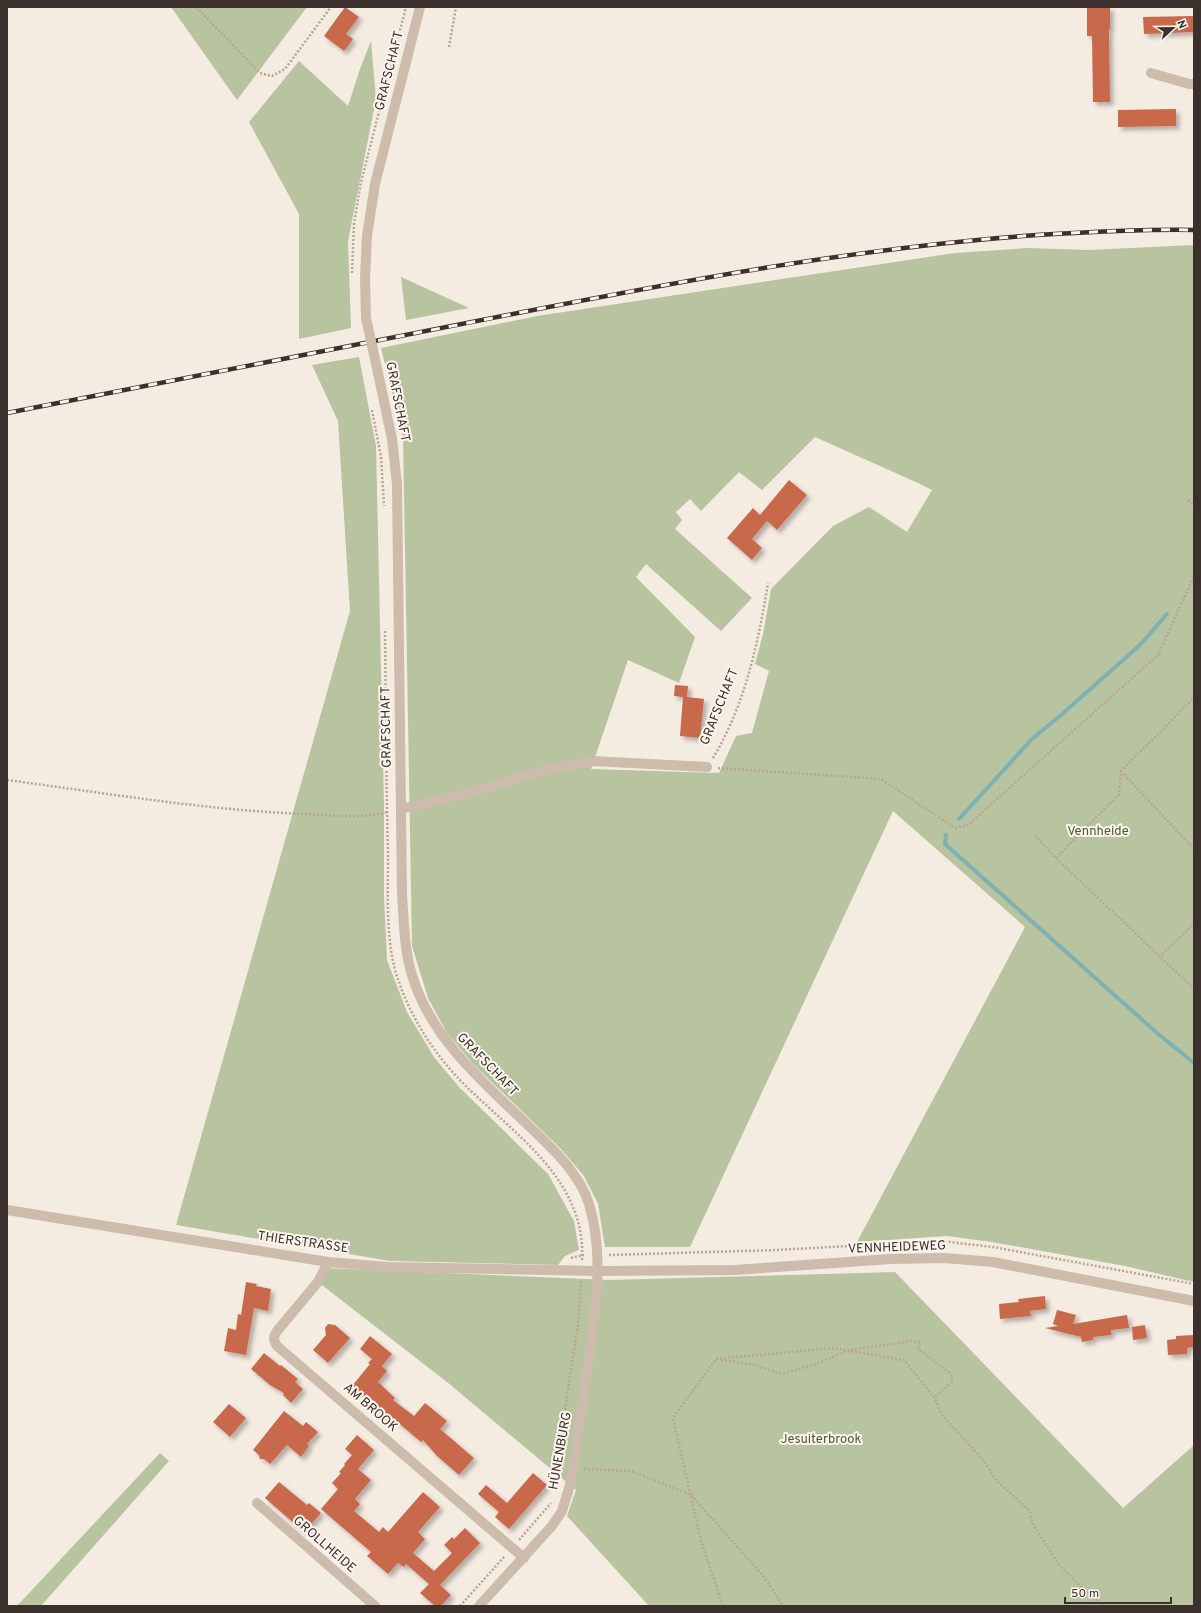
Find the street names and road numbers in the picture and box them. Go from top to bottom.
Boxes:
street label: GRAFSCHAFT [372,30,408,112]
street label: GRAFSCHAFT [381,361,413,443]
street label: GRAFSCHAFT [697,666,743,748]
street label: GRAFSCHAFT [378,686,396,768]
street label: GRAFSCHAFT [453,1030,521,1100]
street label: THIERSTRASSE [257,1229,349,1257]
street label: VENNHEIDEWEG [848,1238,946,1258]
street label: AM BROOK [340,1380,400,1436]
street label: HÜNENBURG [544,1410,576,1491]
street label: GROLLHEIDE [289,1513,359,1577]

